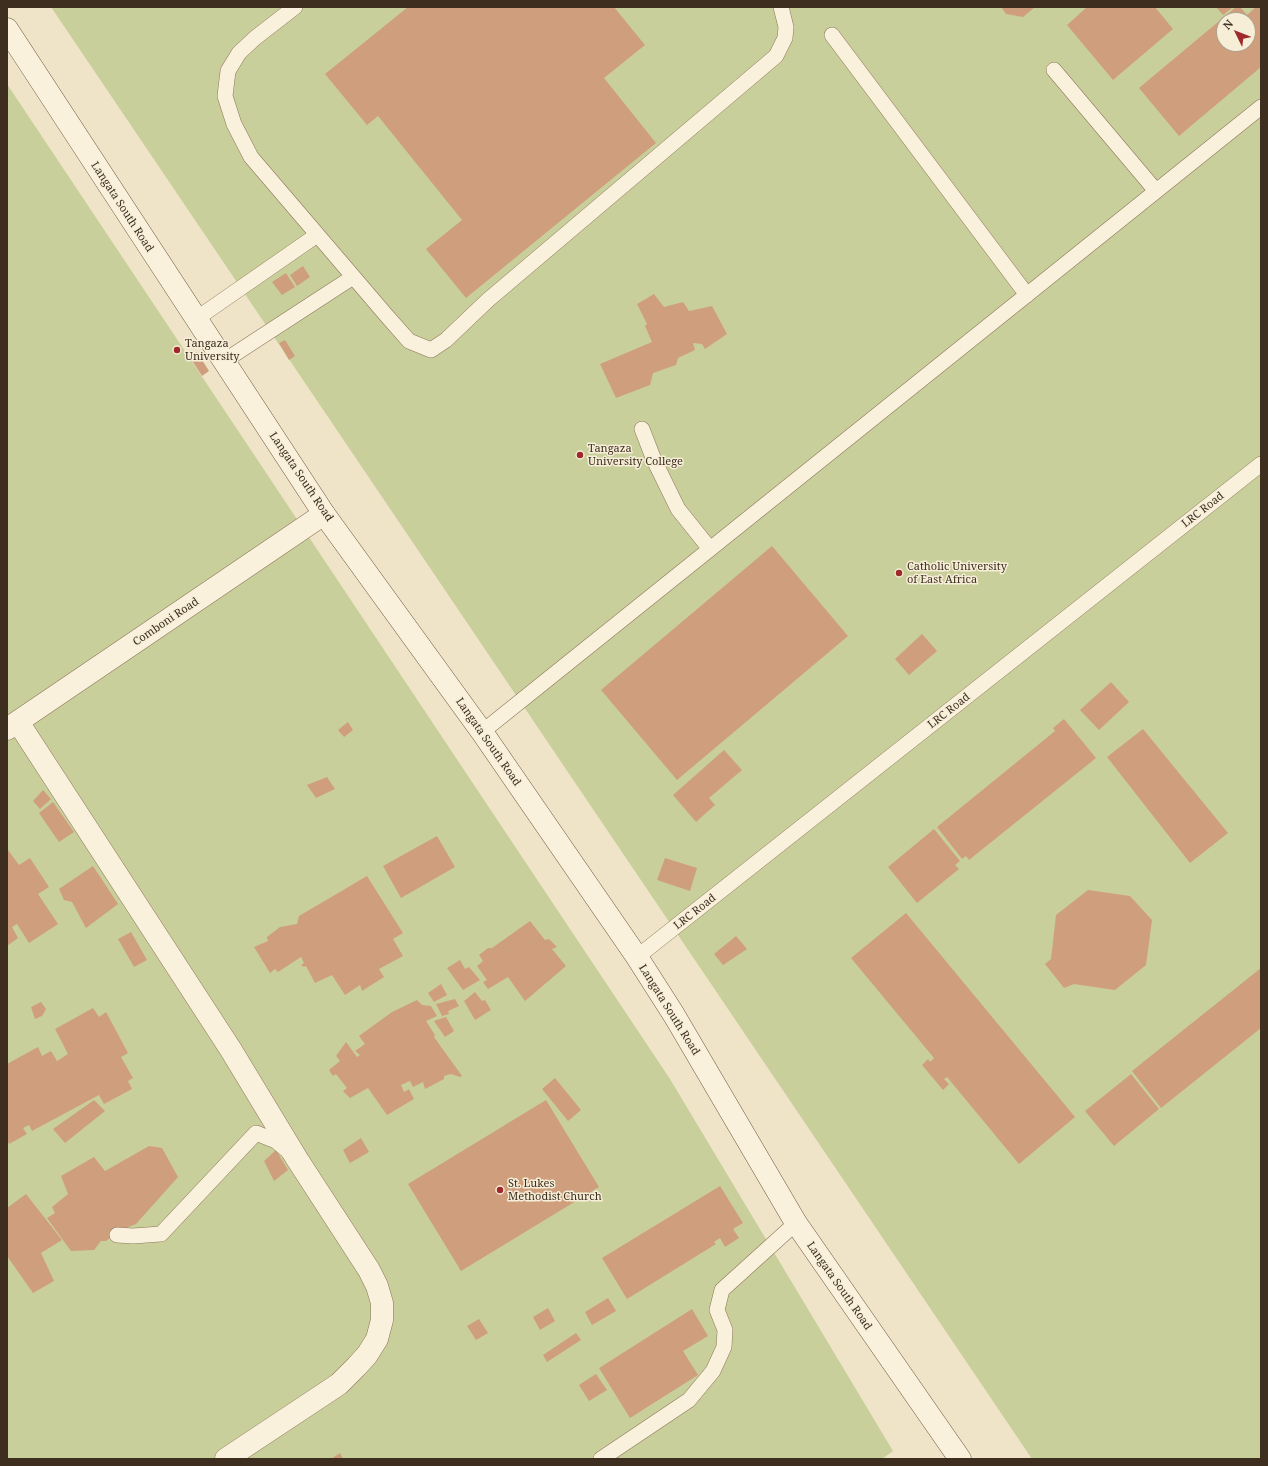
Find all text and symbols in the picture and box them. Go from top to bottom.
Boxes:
north arrow [1216,12,1256,52]
text: N [1219,16,1236,32]
street label: Langata South Road [88,159,156,255]
place label: Tangaza University [185,337,240,363]
marker: Tangaza University [172,345,182,355]
street label: Langata South Road [266,430,336,524]
place label: Tangaza University College [588,442,683,468]
marker: Tangaza University College [575,450,585,460]
street label: LRC Road [1179,489,1227,531]
place label: Catholic University of East Africa [907,560,1007,586]
marker: Catholic University of East Africa [894,568,904,578]
street label: Comboni Road [131,595,201,649]
street label: LRC Road [925,690,973,732]
street label: Langata South Road [453,695,523,789]
street label: LRC Road [671,891,719,933]
street label: Langata South Road [636,962,702,1058]
place label: St. Lukes Methodist Church [508,1177,602,1203]
marker: St. Lukes Methodist Church [495,1185,505,1195]
street label: Langata South Road [804,1239,874,1333]

